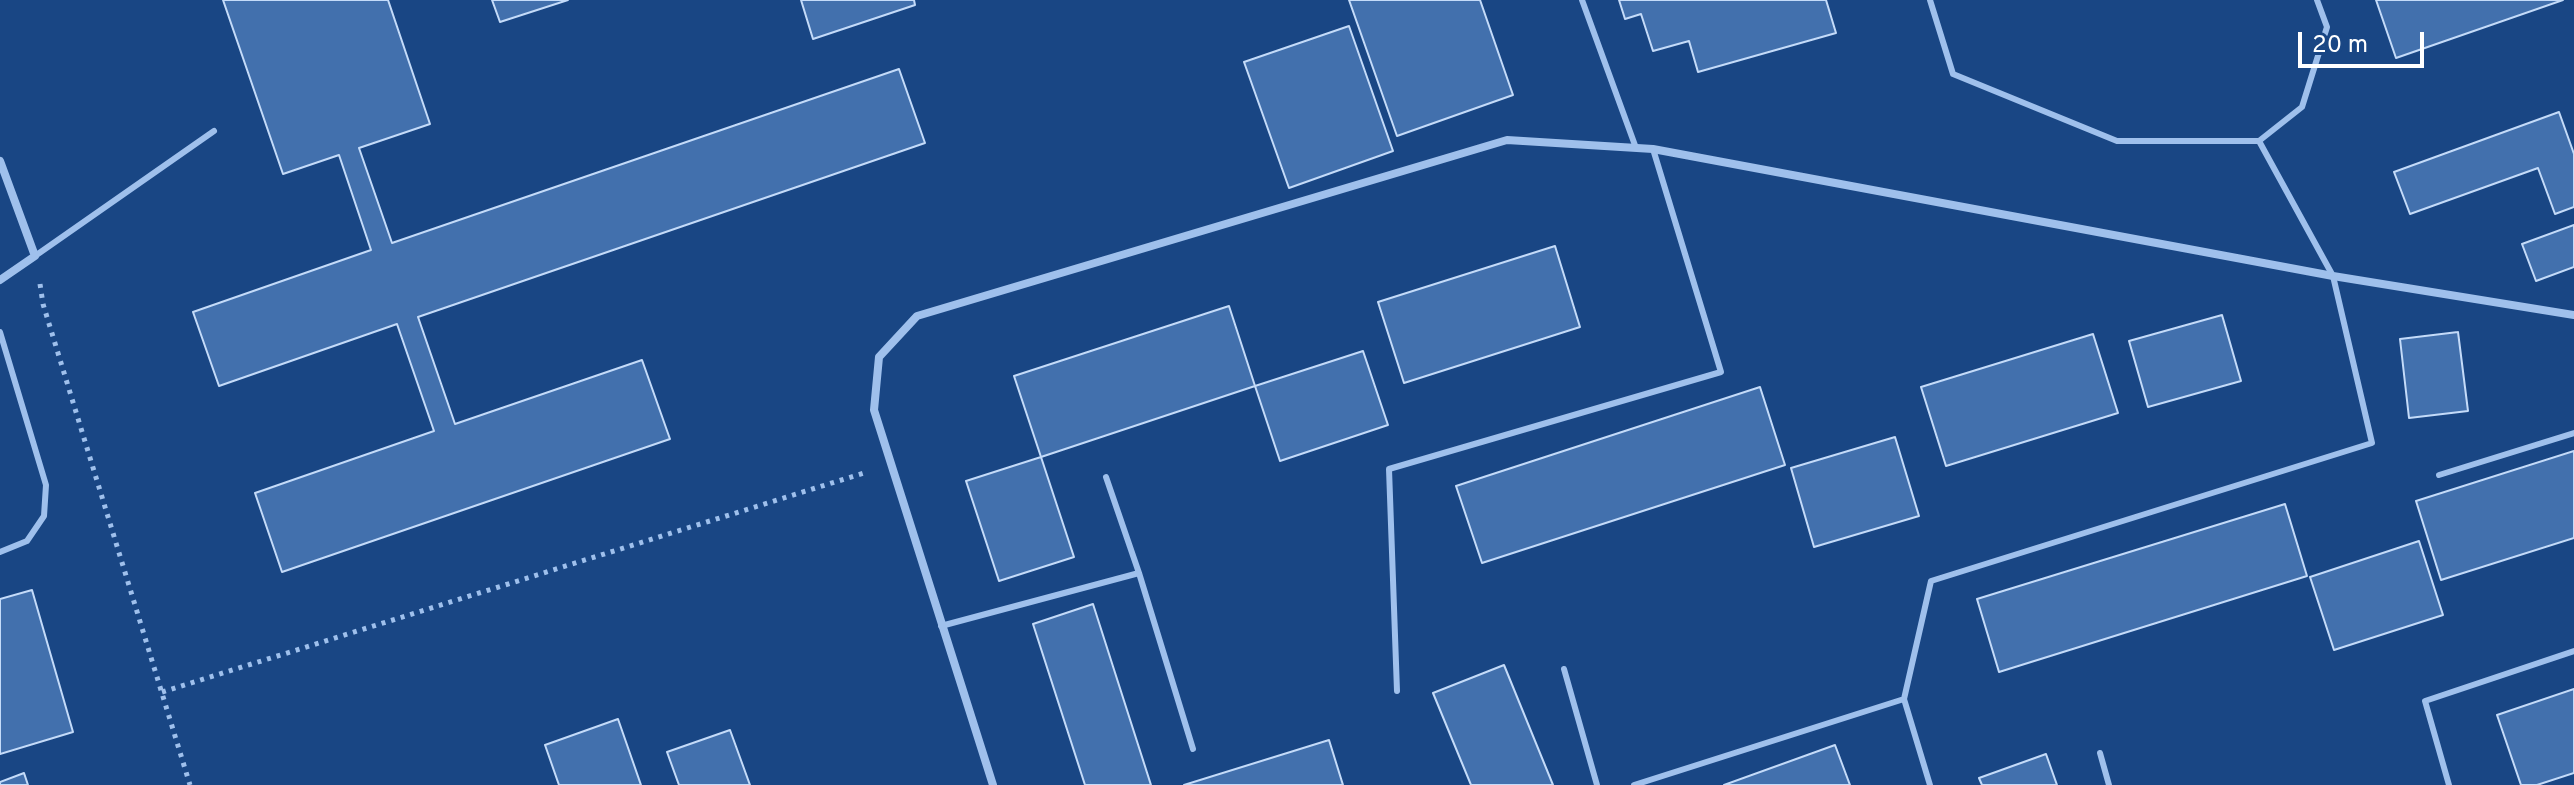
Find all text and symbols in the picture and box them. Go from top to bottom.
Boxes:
scale bar [2302,16,2428,66]
text: 20 m [2312,31,2368,61]

